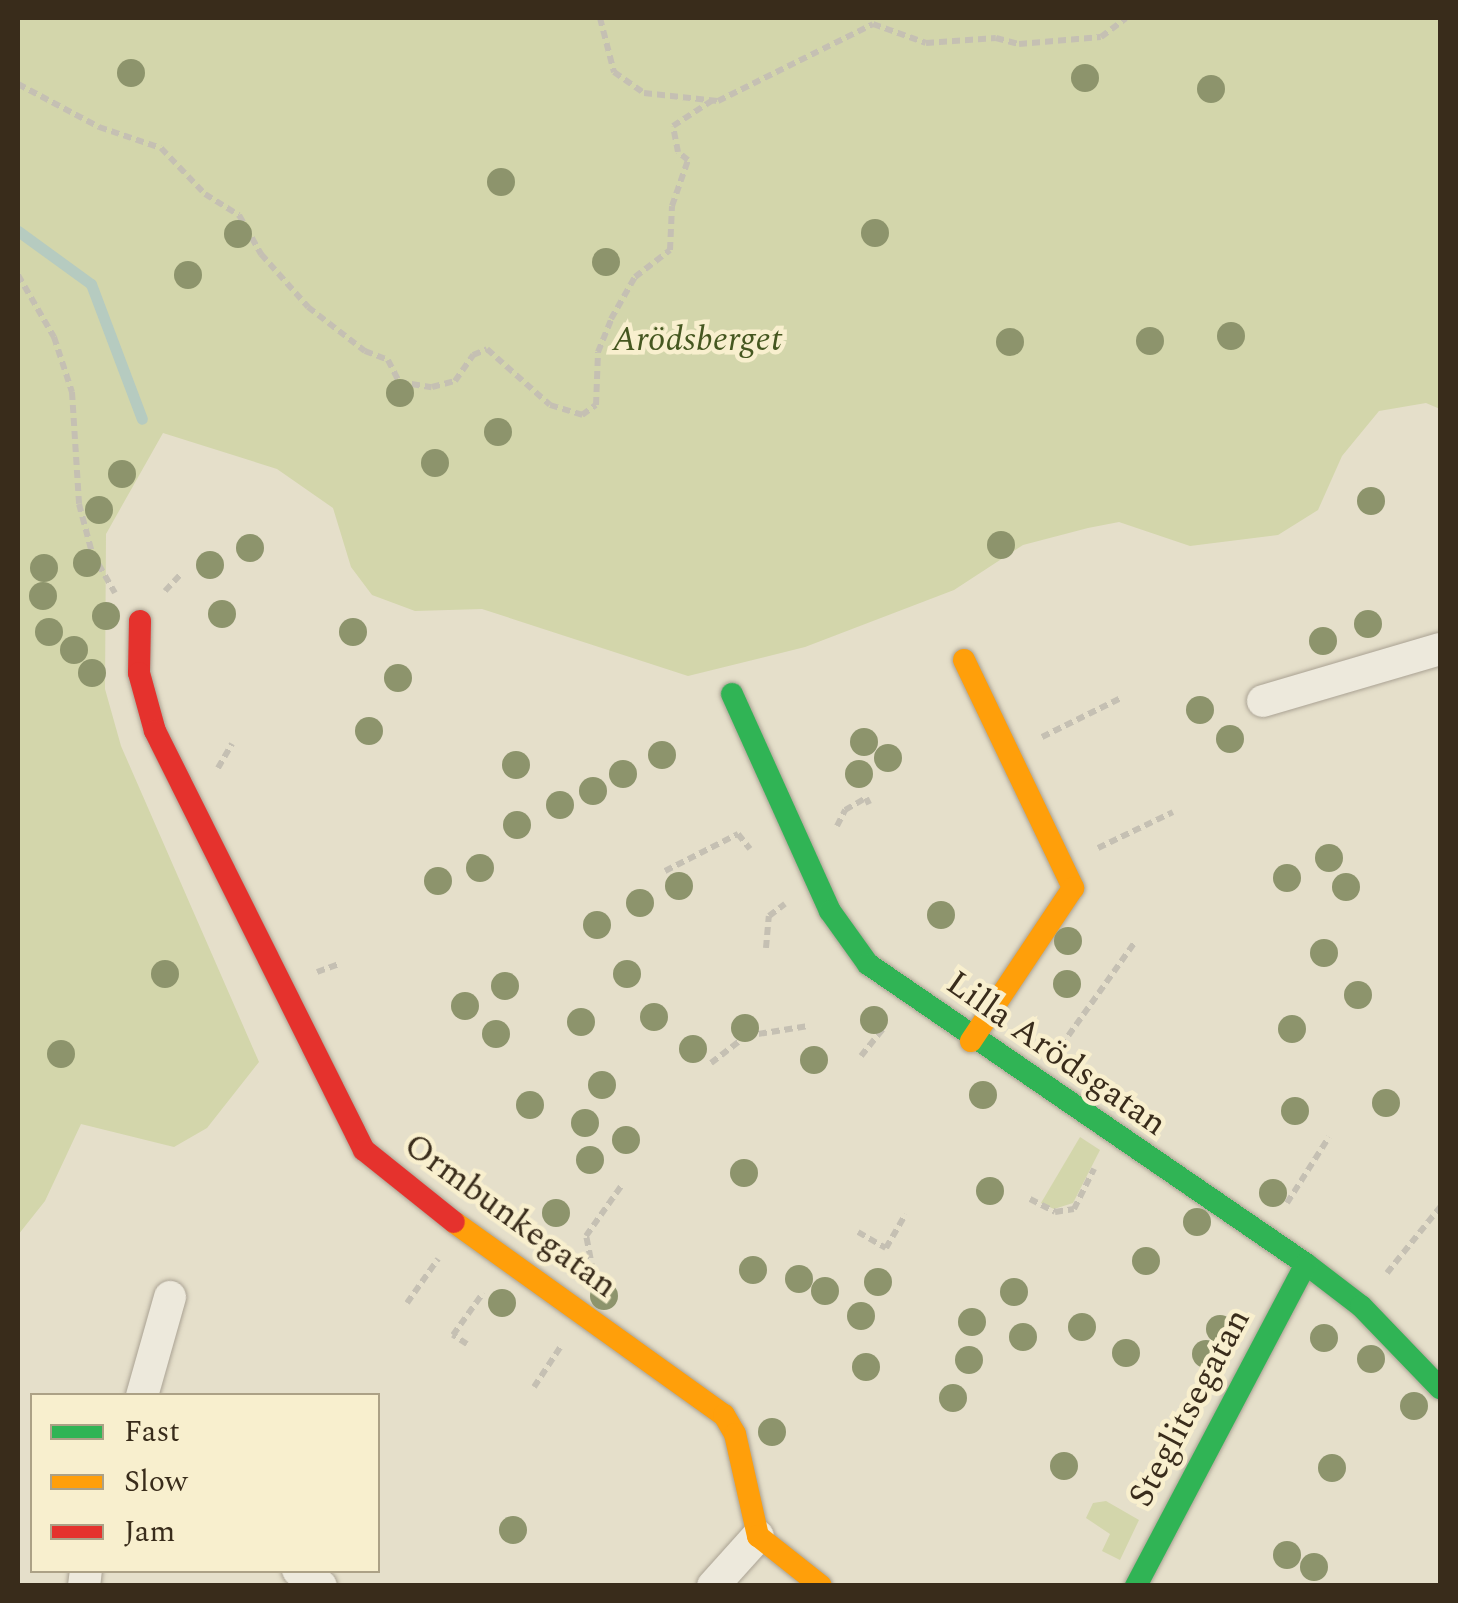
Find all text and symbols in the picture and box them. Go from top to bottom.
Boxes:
park label: Arödsberget [612,319,782,361]
street label: Lilla Arödsgatan [938,963,1174,1145]
street label: Ormbunkegatan [395,1125,625,1307]
street label: Steglitsegatan [1120,1302,1260,1514]
legend [30,1393,380,1573]
text: Fast [124,1409,180,1455]
text: Slow [124,1459,188,1505]
text: Jam [124,1509,175,1555]

